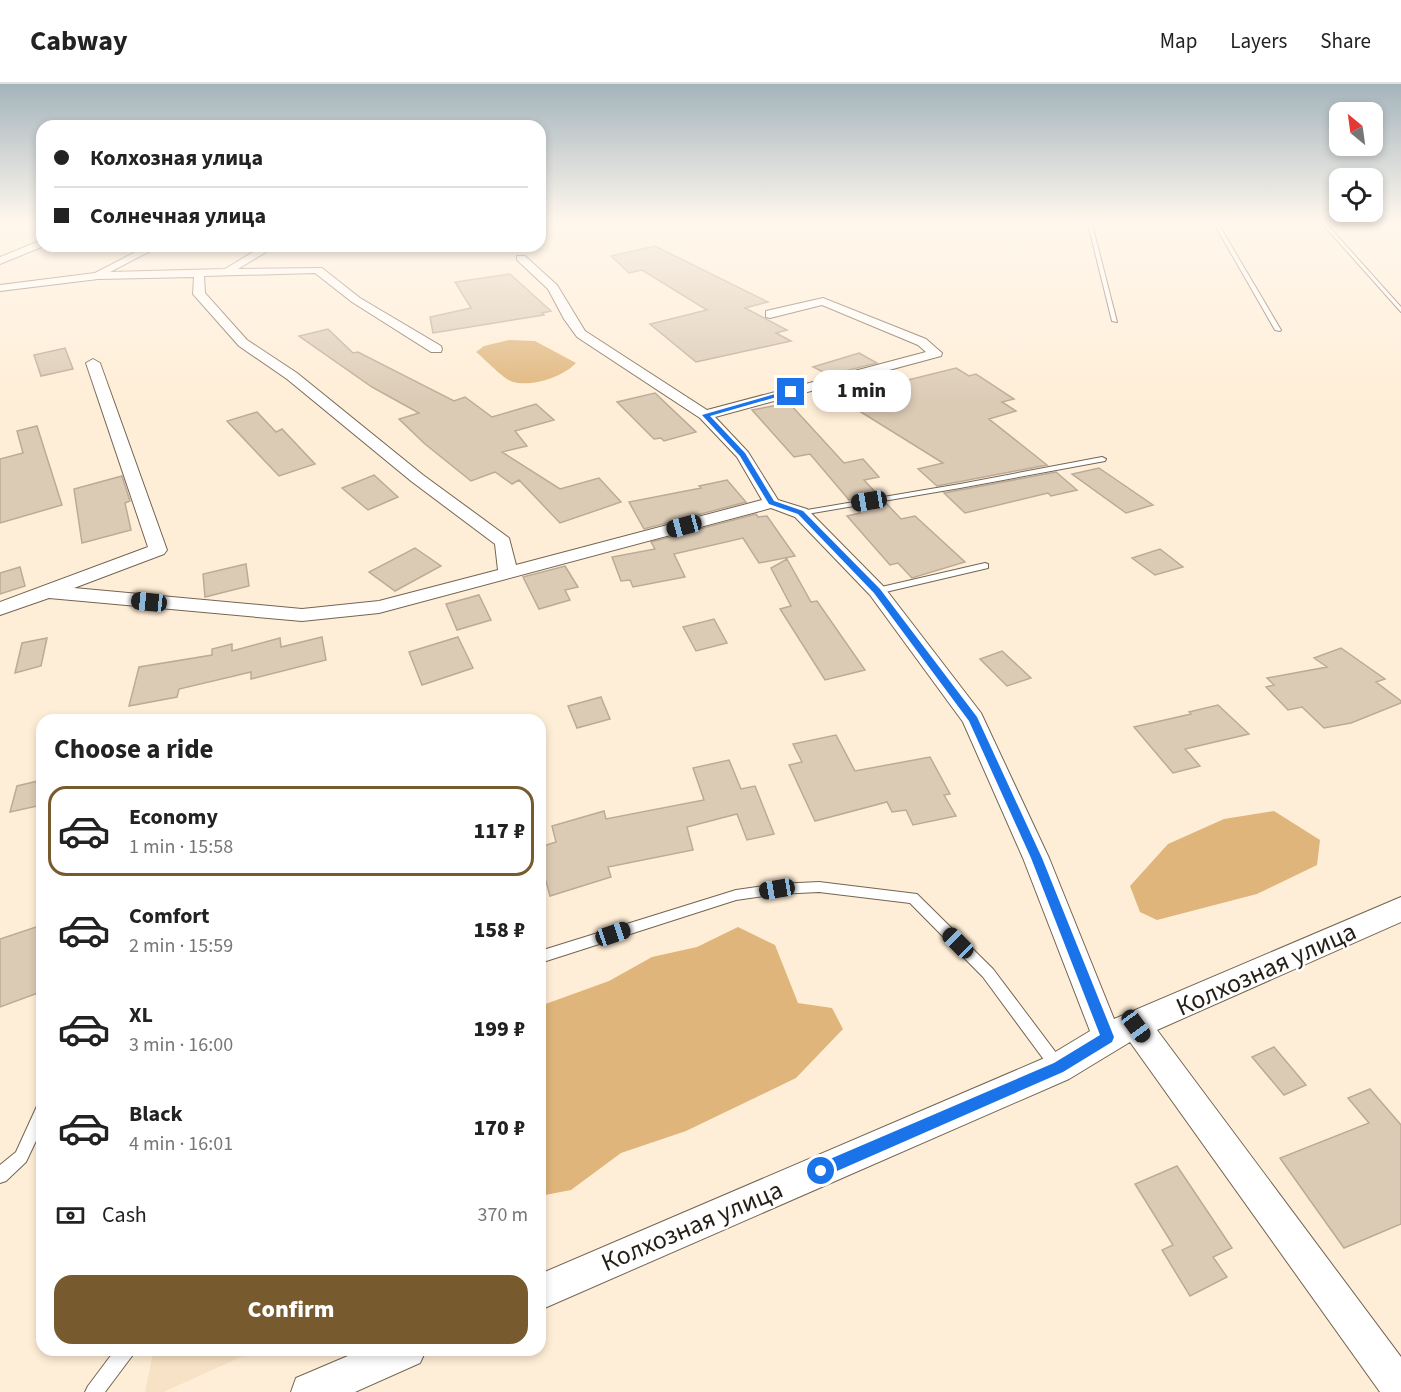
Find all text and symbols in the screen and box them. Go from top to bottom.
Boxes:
text: Cabway [30,21,128,61]
text: Map [1160,26,1197,56]
text: Layers [1230,26,1287,56]
text: Share [1320,26,1371,56]
north arrow [1329,102,1383,156]
map controls [1329,102,1383,222]
text: Колхозная улица [90,142,263,174]
button: locate [1329,168,1383,222]
text: Солнечная улица [90,200,266,232]
callout: 1 min [812,371,911,413]
text: 1 min [837,377,886,405]
route end [777,378,804,405]
car [850,489,888,513]
car [664,513,704,539]
car [130,591,168,613]
text: Choose a ride [54,730,214,769]
text: Economy [129,801,218,833]
icon: car [57,804,111,858]
text: 117 ₽ [474,815,525,847]
text: 1 min · 15:58 [129,833,233,861]
car [758,877,796,901]
text: Comfort [129,900,210,932]
icon: car [57,903,111,957]
street label: Колхозная улица [1170,913,1362,1025]
text: 158 ₽ [474,914,525,946]
car [593,920,633,948]
car [939,924,977,962]
text: 2 min · 15:59 [129,932,233,960]
text: XL [129,999,153,1031]
icon: car [57,1002,111,1056]
car [1118,1006,1154,1046]
text: 199 ₽ [474,1013,525,1045]
text: 3 min · 16:00 [129,1031,233,1059]
text: Black [129,1098,183,1130]
icon: car [57,1101,111,1155]
text: 170 ₽ [474,1112,525,1144]
text: 4 min · 16:01 [129,1130,233,1158]
route start [807,1157,834,1184]
street label: Колхозная улица [596,1171,788,1281]
icon: cash [54,1199,87,1232]
text: Cash [102,1199,147,1231]
text: 370 m [478,1201,528,1229]
button: Confirm [54,1275,528,1344]

